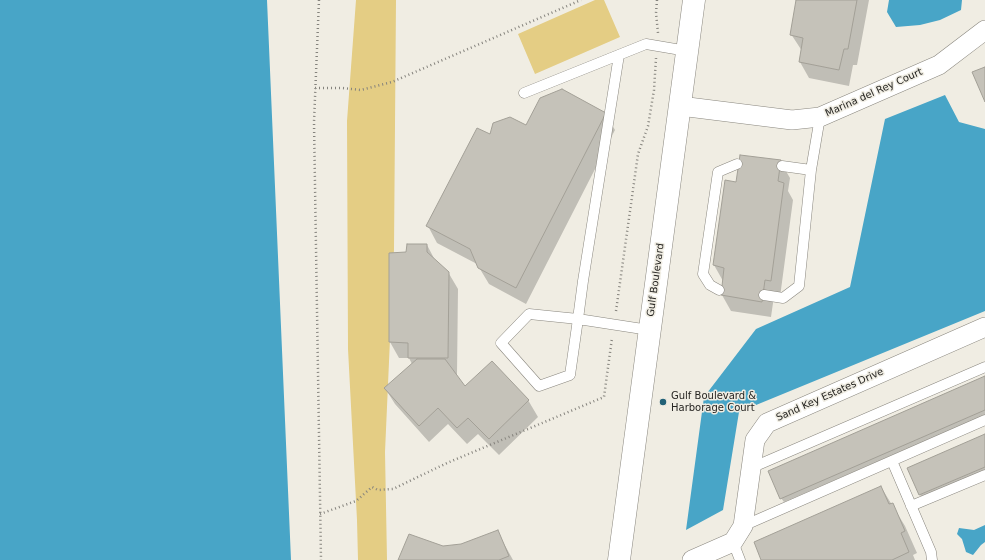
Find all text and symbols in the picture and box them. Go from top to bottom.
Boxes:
street label: Marina del Rey Court [824,66,924,120]
street label: Gulf Boulevard [645,242,667,318]
street label: Sand Key Estates Drive [774,366,886,424]
place label: Gulf Boulevard & Harborage Court [671,390,756,414]
marker: Gulf Boulevard & Harborage Court [658,397,668,407]

